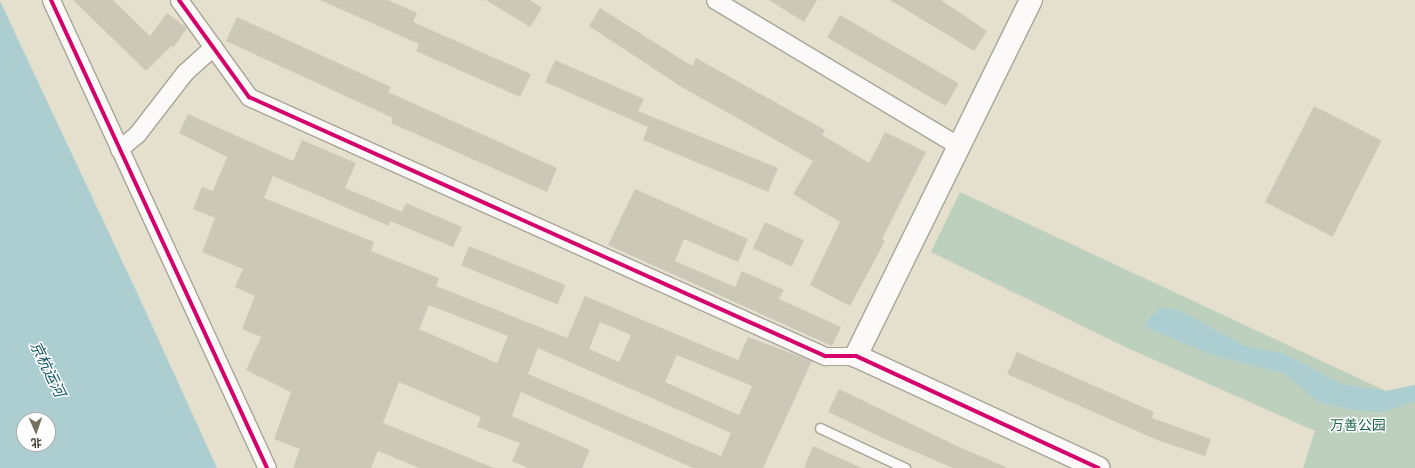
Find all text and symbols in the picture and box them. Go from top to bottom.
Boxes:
water label: 京杭运河 [27,338,69,400]
north arrow [16,412,56,452]
park label: 万善公园 [1330,417,1386,433]
text: 北 [31,437,42,450]

